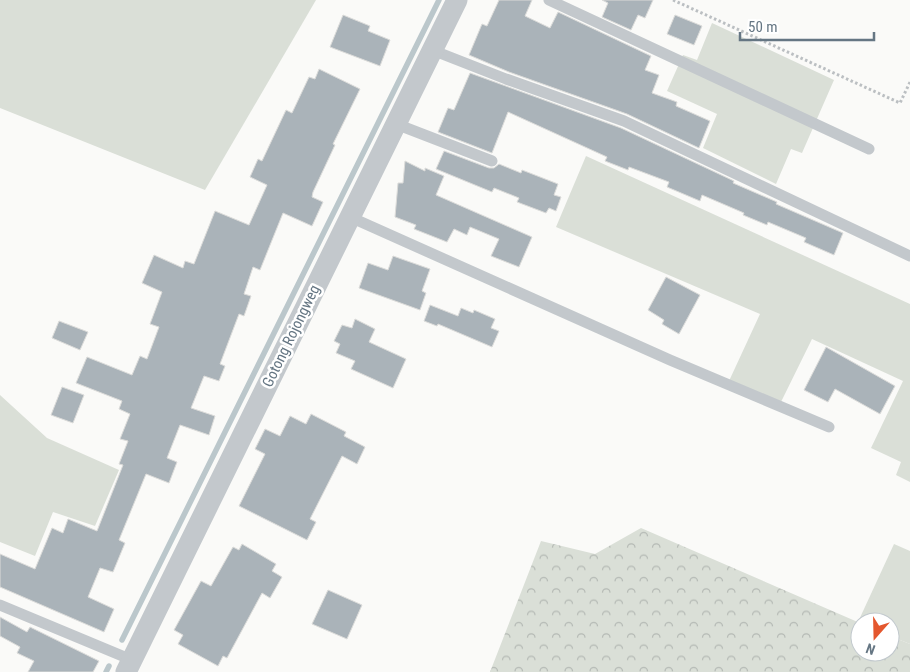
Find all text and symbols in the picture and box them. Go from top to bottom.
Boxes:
scale bar [740,10,874,42]
text: 50 m [748,18,778,36]
street label: Gotong Rojongweg [258,282,324,390]
north arrow [850,612,900,662]
text: N [864,640,877,658]

